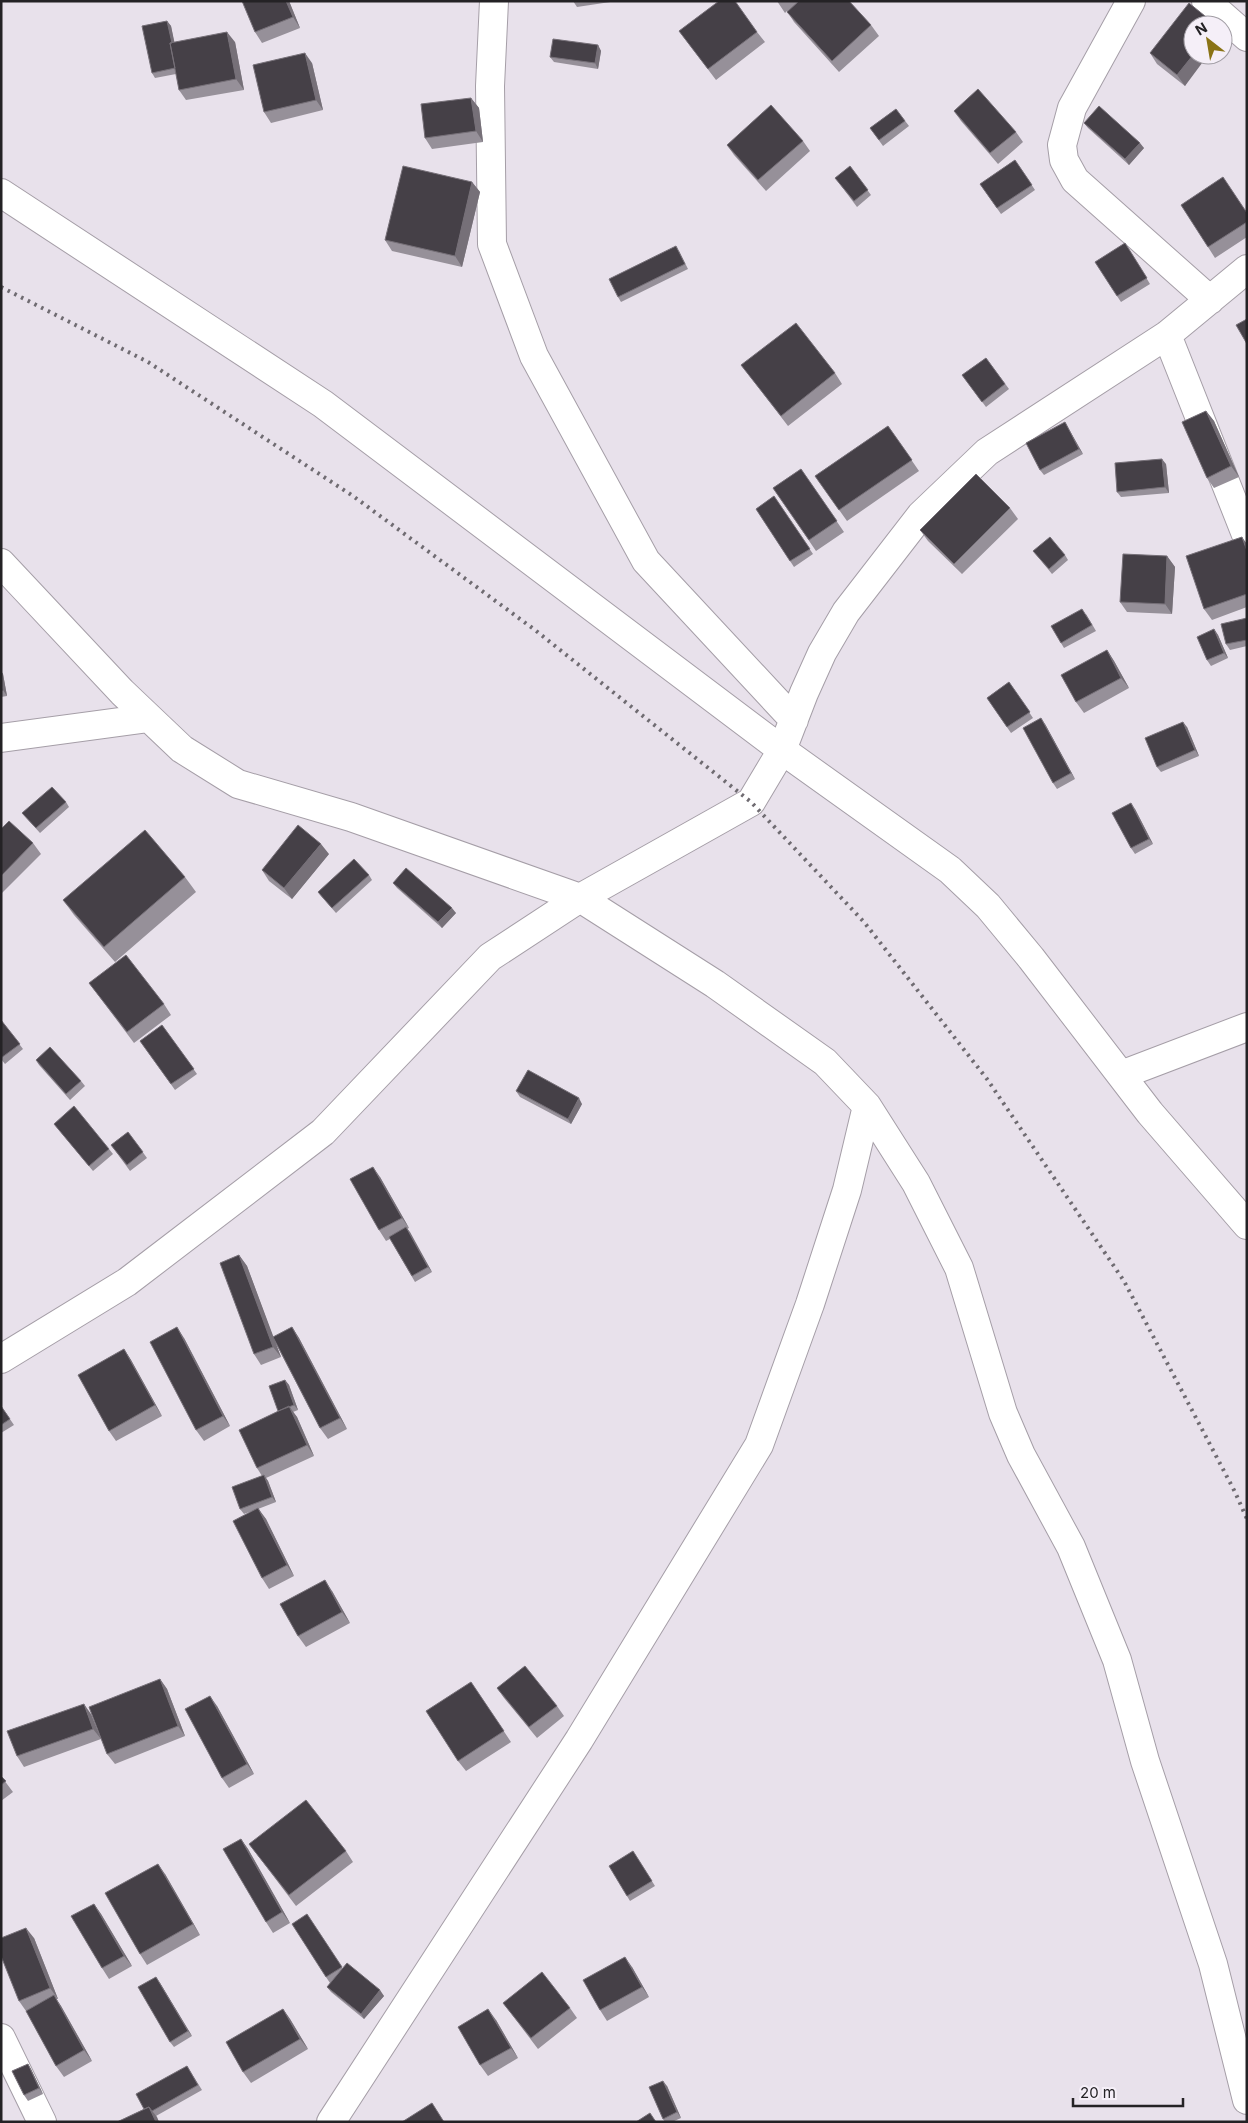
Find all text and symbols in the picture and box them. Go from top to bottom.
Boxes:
north arrow [1183,15,1233,65]
text: N [1192,18,1210,38]
scale bar [1073,2076,1183,2108]
text: 20 m [1080,2083,1116,2102]

